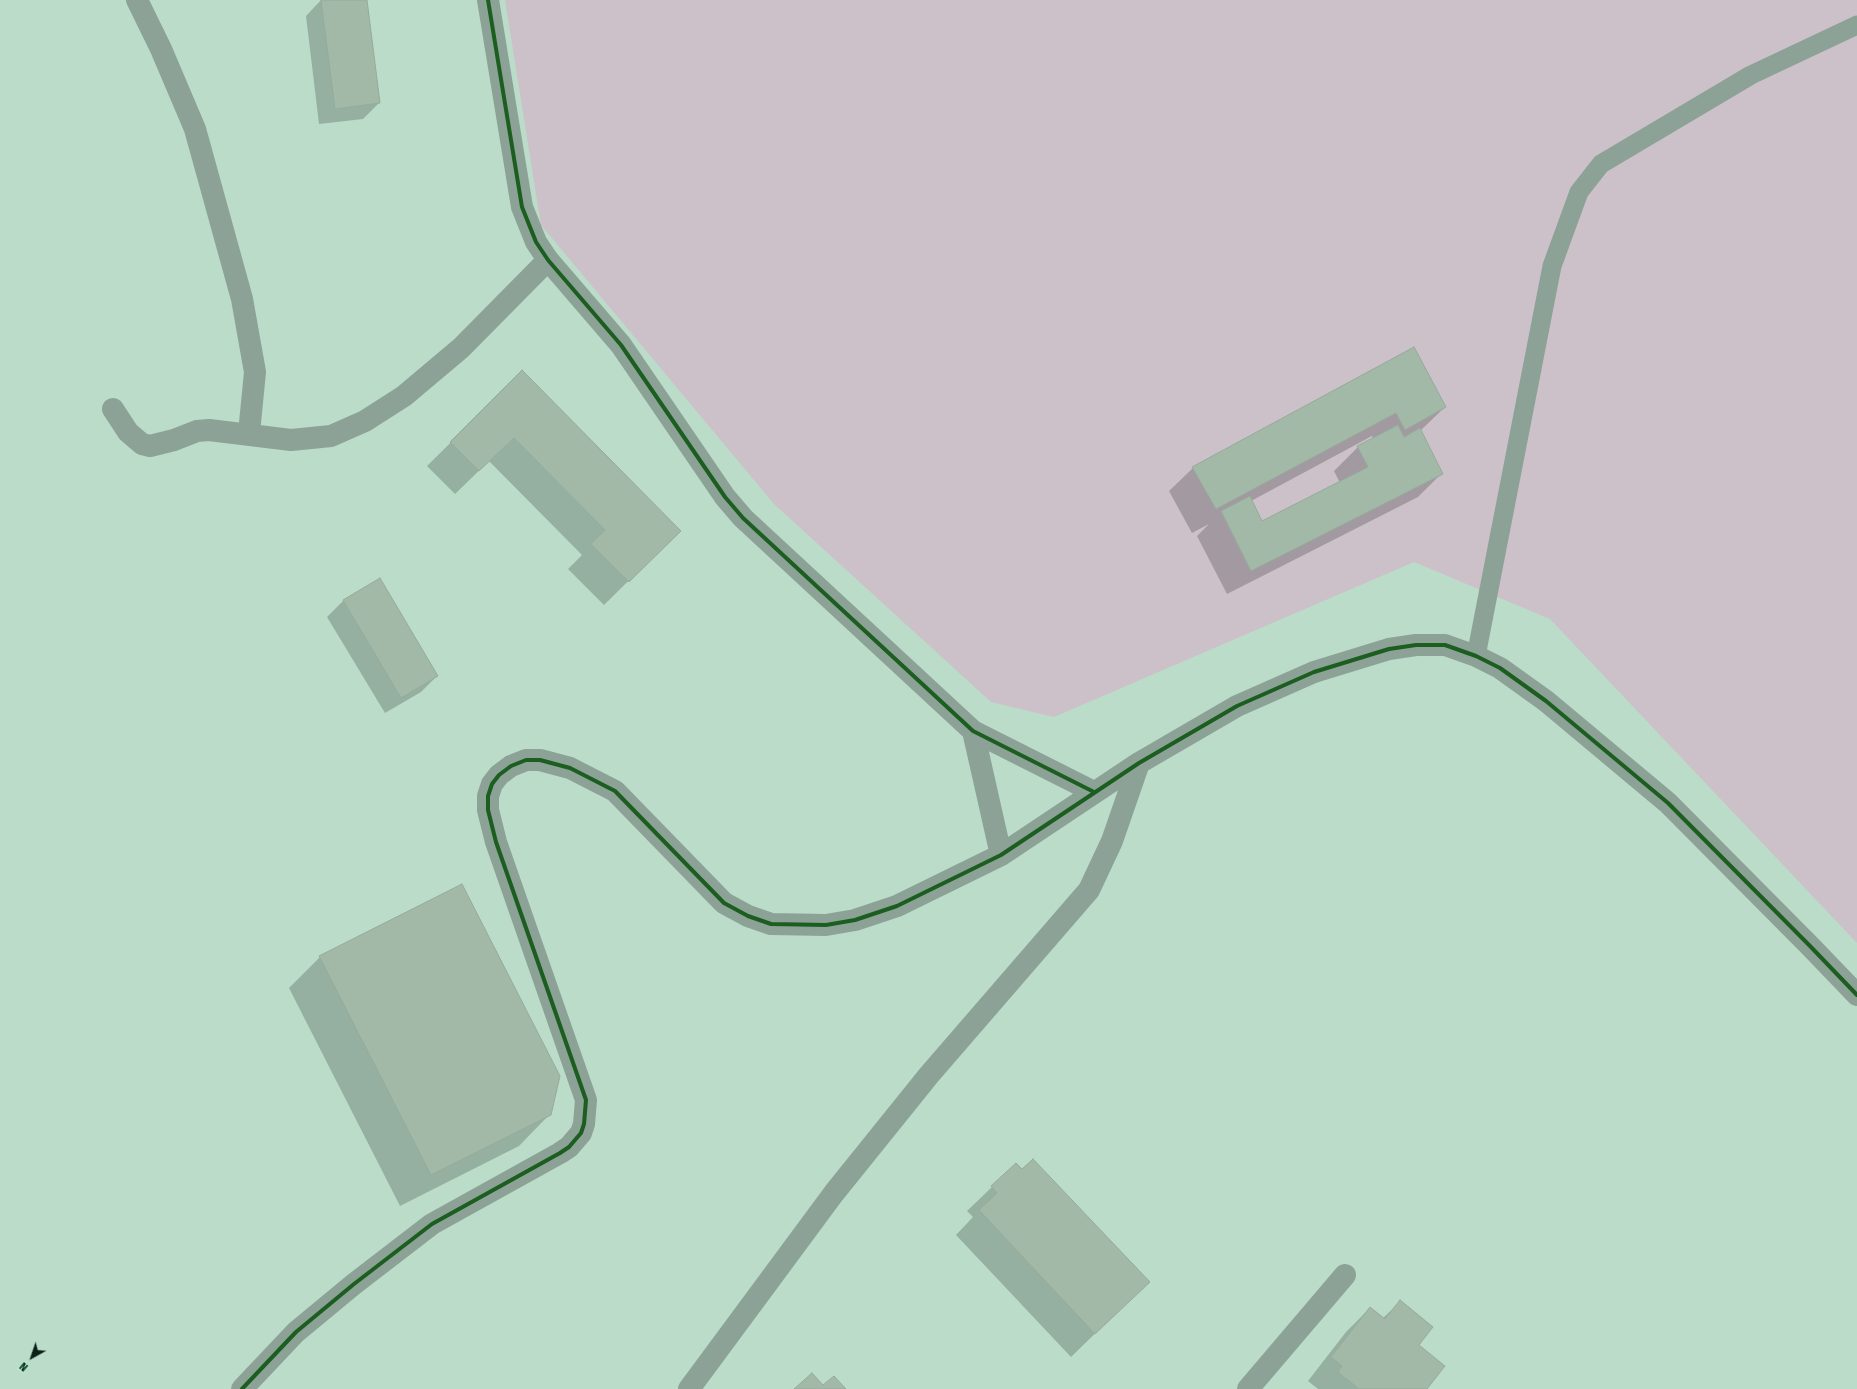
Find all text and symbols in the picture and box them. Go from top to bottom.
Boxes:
north arrow [12,1337,52,1377]
text: N [17,1359,31,1374]

